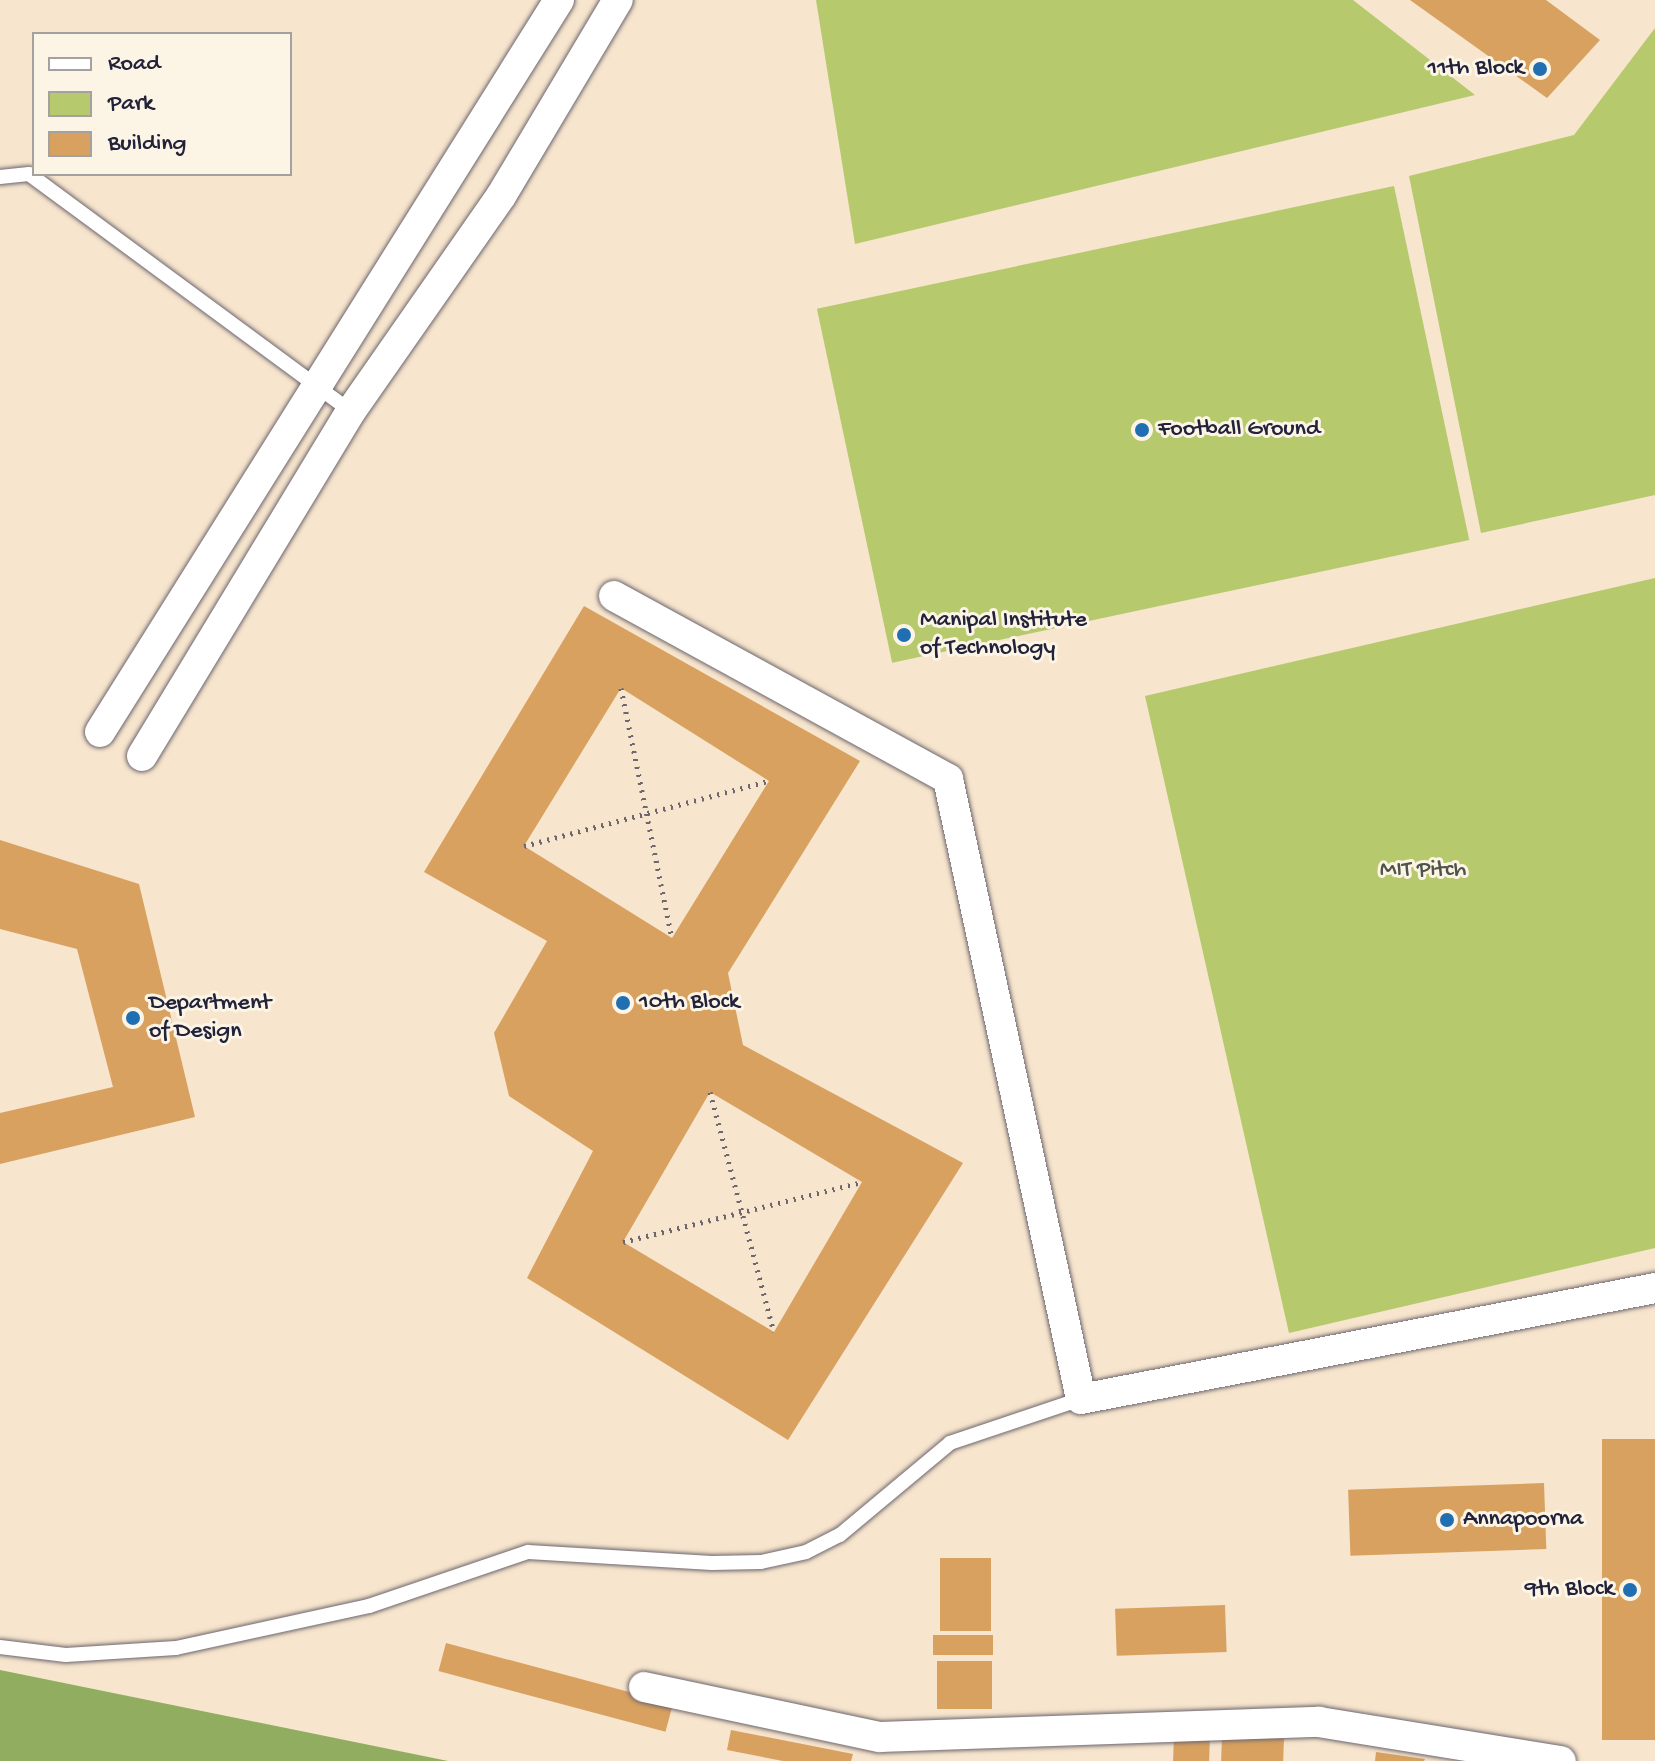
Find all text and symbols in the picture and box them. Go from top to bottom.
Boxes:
legend [32,32,292,176]
text: Road [108,50,160,79]
place label: 11th Block [1427,55,1524,83]
marker: 11th Block [1531,60,1549,78]
text: Park [108,90,154,119]
text: Building [108,130,186,159]
place label: Football Ground [1158,416,1320,444]
marker: Football Ground [1133,421,1151,439]
place label: Manipal Institute of Technology [920,607,1087,663]
marker: Manipal Institute of Technology [895,626,913,644]
park label: MIT Pitch [1380,857,1466,885]
place label: 10th Block [639,989,740,1017]
place label: Department of Design [149,990,271,1046]
marker: 10th Block [614,994,632,1012]
marker: Department of Design [124,1009,142,1027]
place label: Annapoorna [1463,1506,1583,1534]
marker: Annapoorna [1438,1511,1456,1529]
place label: 9th Block [1525,1576,1614,1604]
marker: 9th Block [1621,1581,1639,1599]

